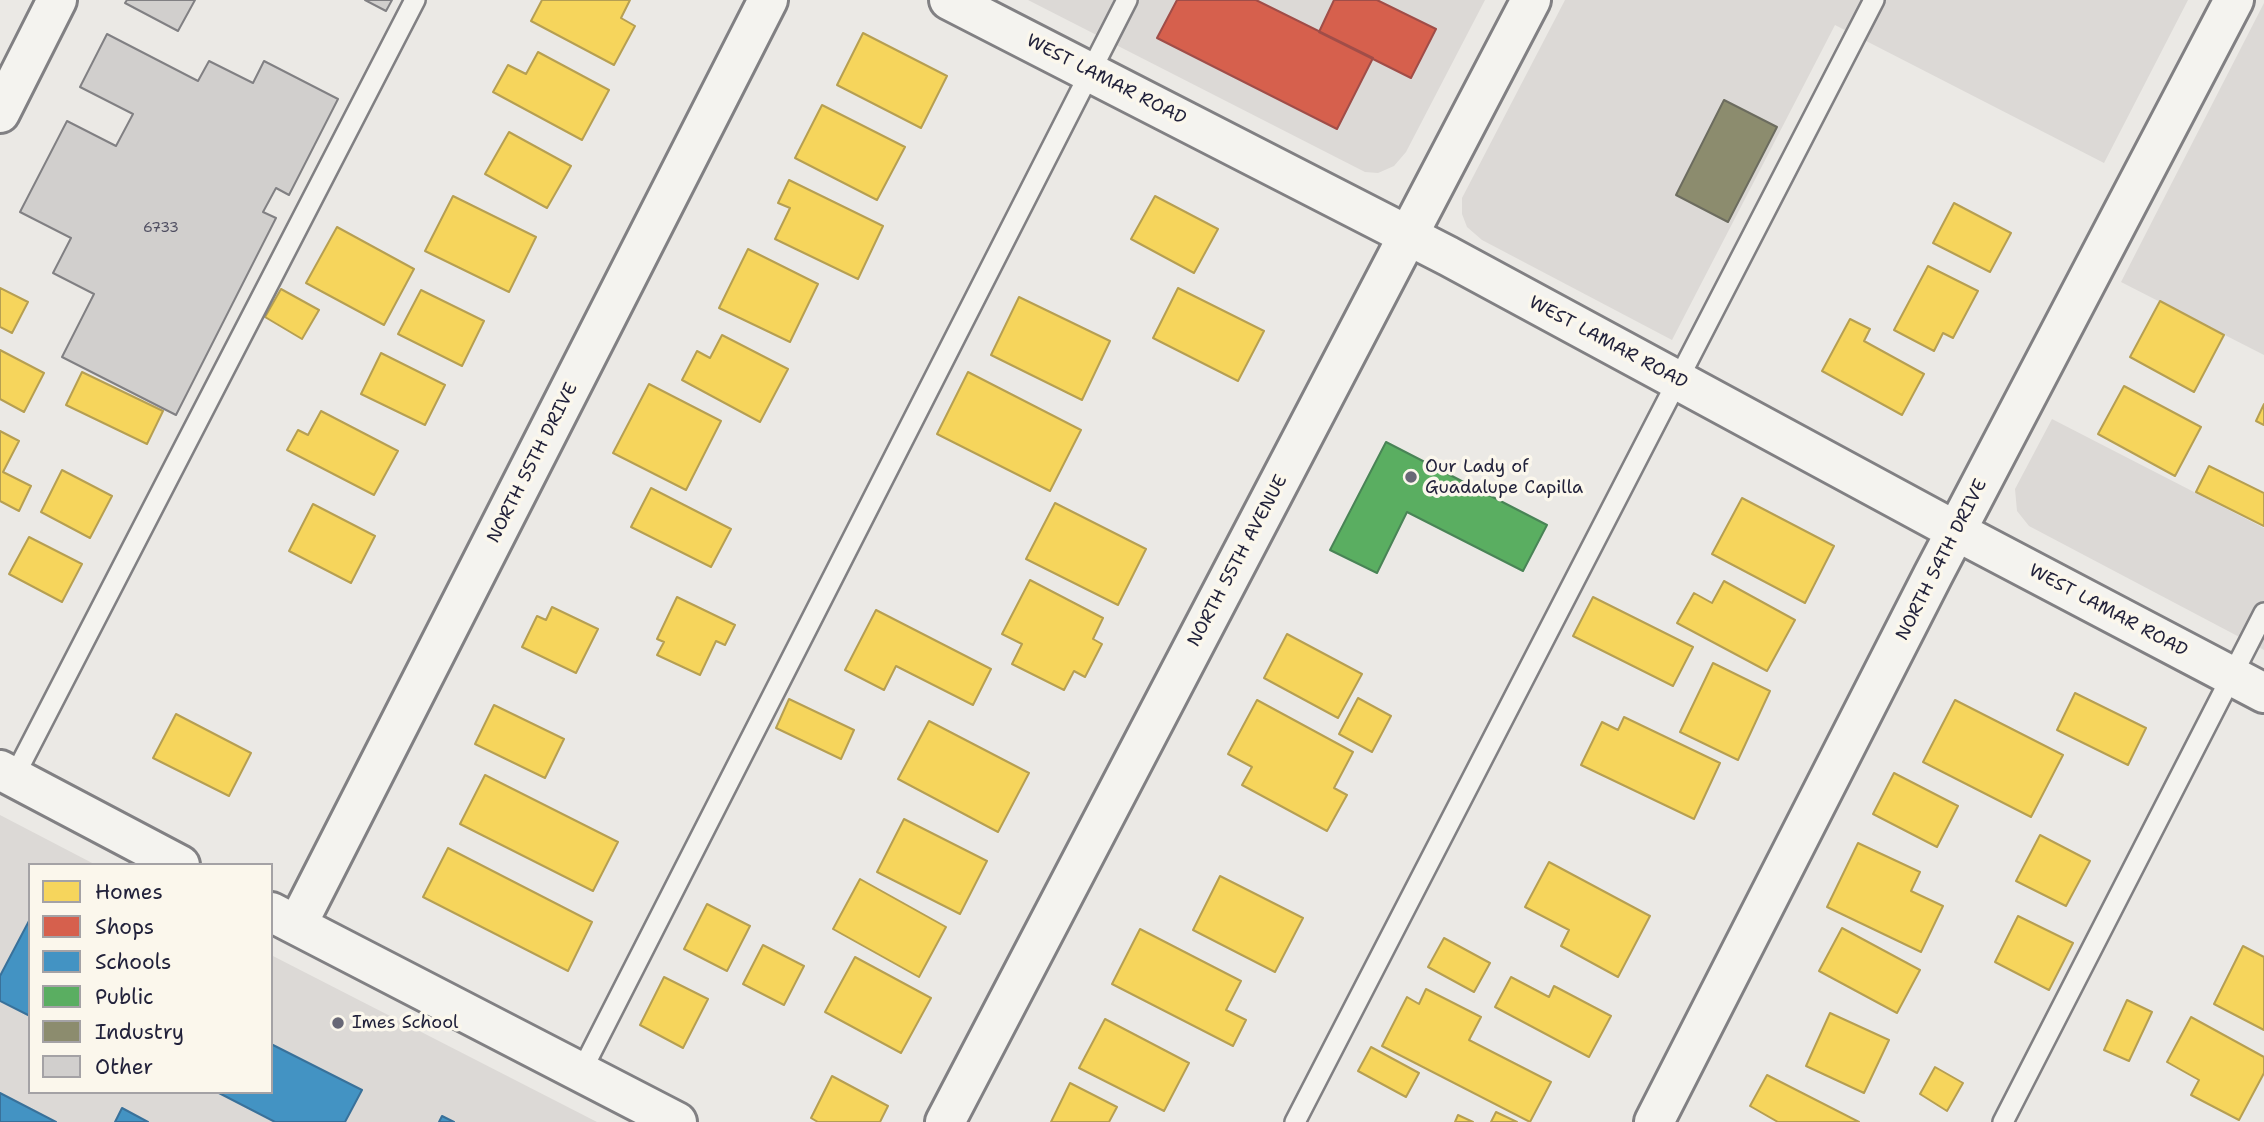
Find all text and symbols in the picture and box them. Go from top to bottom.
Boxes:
street label: WEST LAMAR ROAD [1022,30,1190,130]
house number: 6733 [143,220,179,236]
street label: WEST LAMAR ROAD [1525,292,1691,394]
street label: NORTH 55TH DRIVE [483,379,583,547]
place label: Our Lady of Guadalupe Capilla [1425,456,1583,498]
marker: Our Lady of Guadalupe Capilla [1403,469,1419,485]
street label: NORTH 55TH AVENUE [1184,471,1292,651]
street label: NORTH 54TH DRIVE [1892,476,1992,644]
street label: WEST LAMAR ROAD [2025,560,2191,662]
legend [28,863,273,1094]
text: Homes [95,878,163,906]
text: Shops [95,913,154,941]
text: Schools [95,948,171,976]
text: Public [95,983,154,1011]
place label: Imes School [352,1012,458,1034]
marker: Imes School [330,1015,346,1031]
text: Industry [95,1018,184,1046]
text: Other [95,1053,153,1081]

